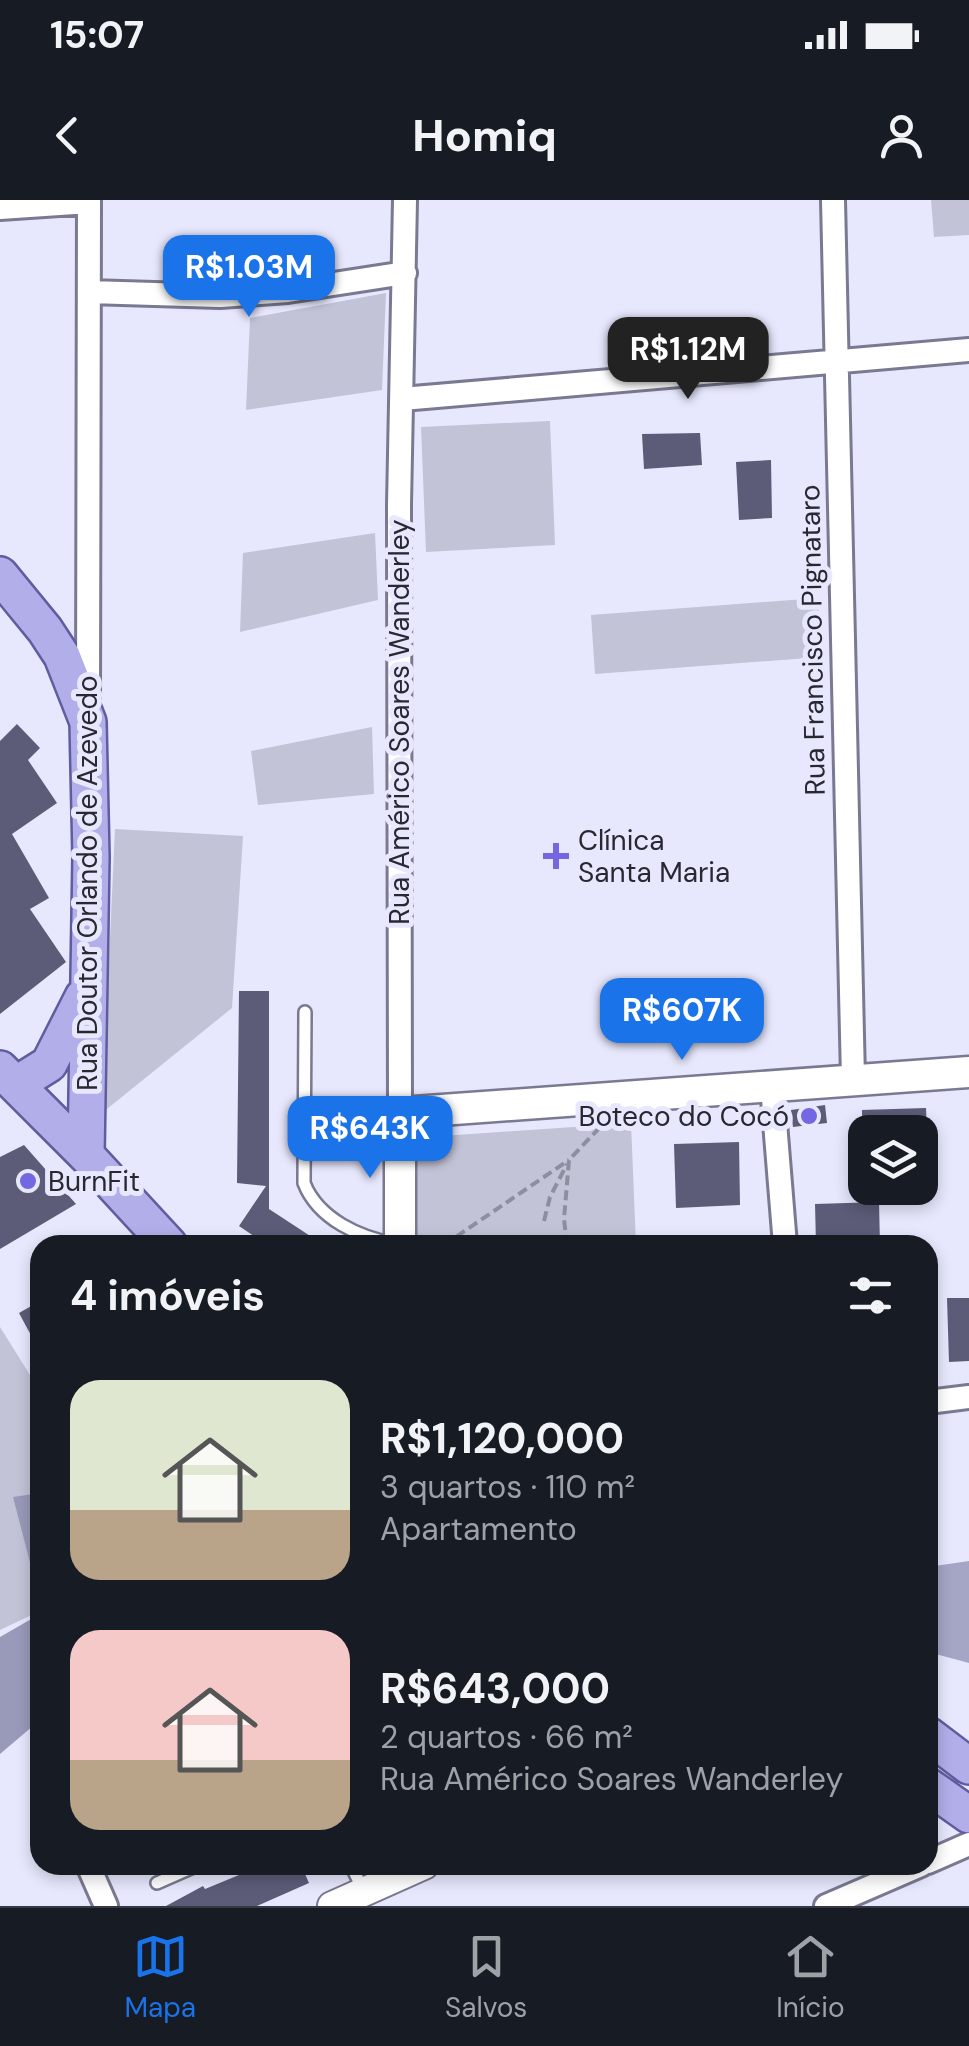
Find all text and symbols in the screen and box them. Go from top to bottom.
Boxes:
text: 15:07 [50,10,144,60]
text: Homiq [412,106,557,165]
icon: back [40,108,95,163]
icon: person [874,108,929,163]
pin: R$1.03M [157,235,341,320]
text: R$1.03M [185,246,313,288]
pin: R$1.12M [596,317,780,402]
text: R$1.12M [630,328,746,370]
street label: Rua Francisco Pignataro [791,484,834,796]
street label: Rua Américo Soares Wanderley [381,519,418,925]
street label: Rua Doutor Orlando de Azevedo [69,675,106,1091]
place label: Clínica Santa Maria [578,822,730,891]
marker: Clínica Santa Maria [543,843,569,869]
pin: R$607K [601,978,763,1063]
text: R$607K [622,989,742,1031]
pin: R$643K [289,1096,451,1181]
place label: Boteco do Cocó [579,1098,789,1135]
marker: Boteco do Cocó [798,1105,820,1127]
text: R$643K [310,1107,430,1149]
map controls [848,1115,938,1205]
button: layers [848,1115,938,1205]
place label: BurnFit [48,1163,140,1200]
marker: BurnFit [17,1170,39,1192]
text: 4 imóveis [70,1268,265,1323]
icon: filters [843,1268,898,1323]
text: R$1,120,000 [380,1411,624,1466]
icon: home [150,1420,270,1540]
text: 3 quartos · 110 m² [380,1466,635,1508]
text: Apartamento [380,1508,577,1550]
text: R$643,000 [380,1661,610,1716]
icon: home [150,1670,270,1790]
text: 2 quartos · 66 m² [380,1716,633,1758]
text: Rua Américo Soares Wanderley [380,1758,843,1800]
tab: Mapa [124,1929,196,2026]
tab: Salvos [445,1929,527,2026]
tab: Início [776,1929,845,2026]

